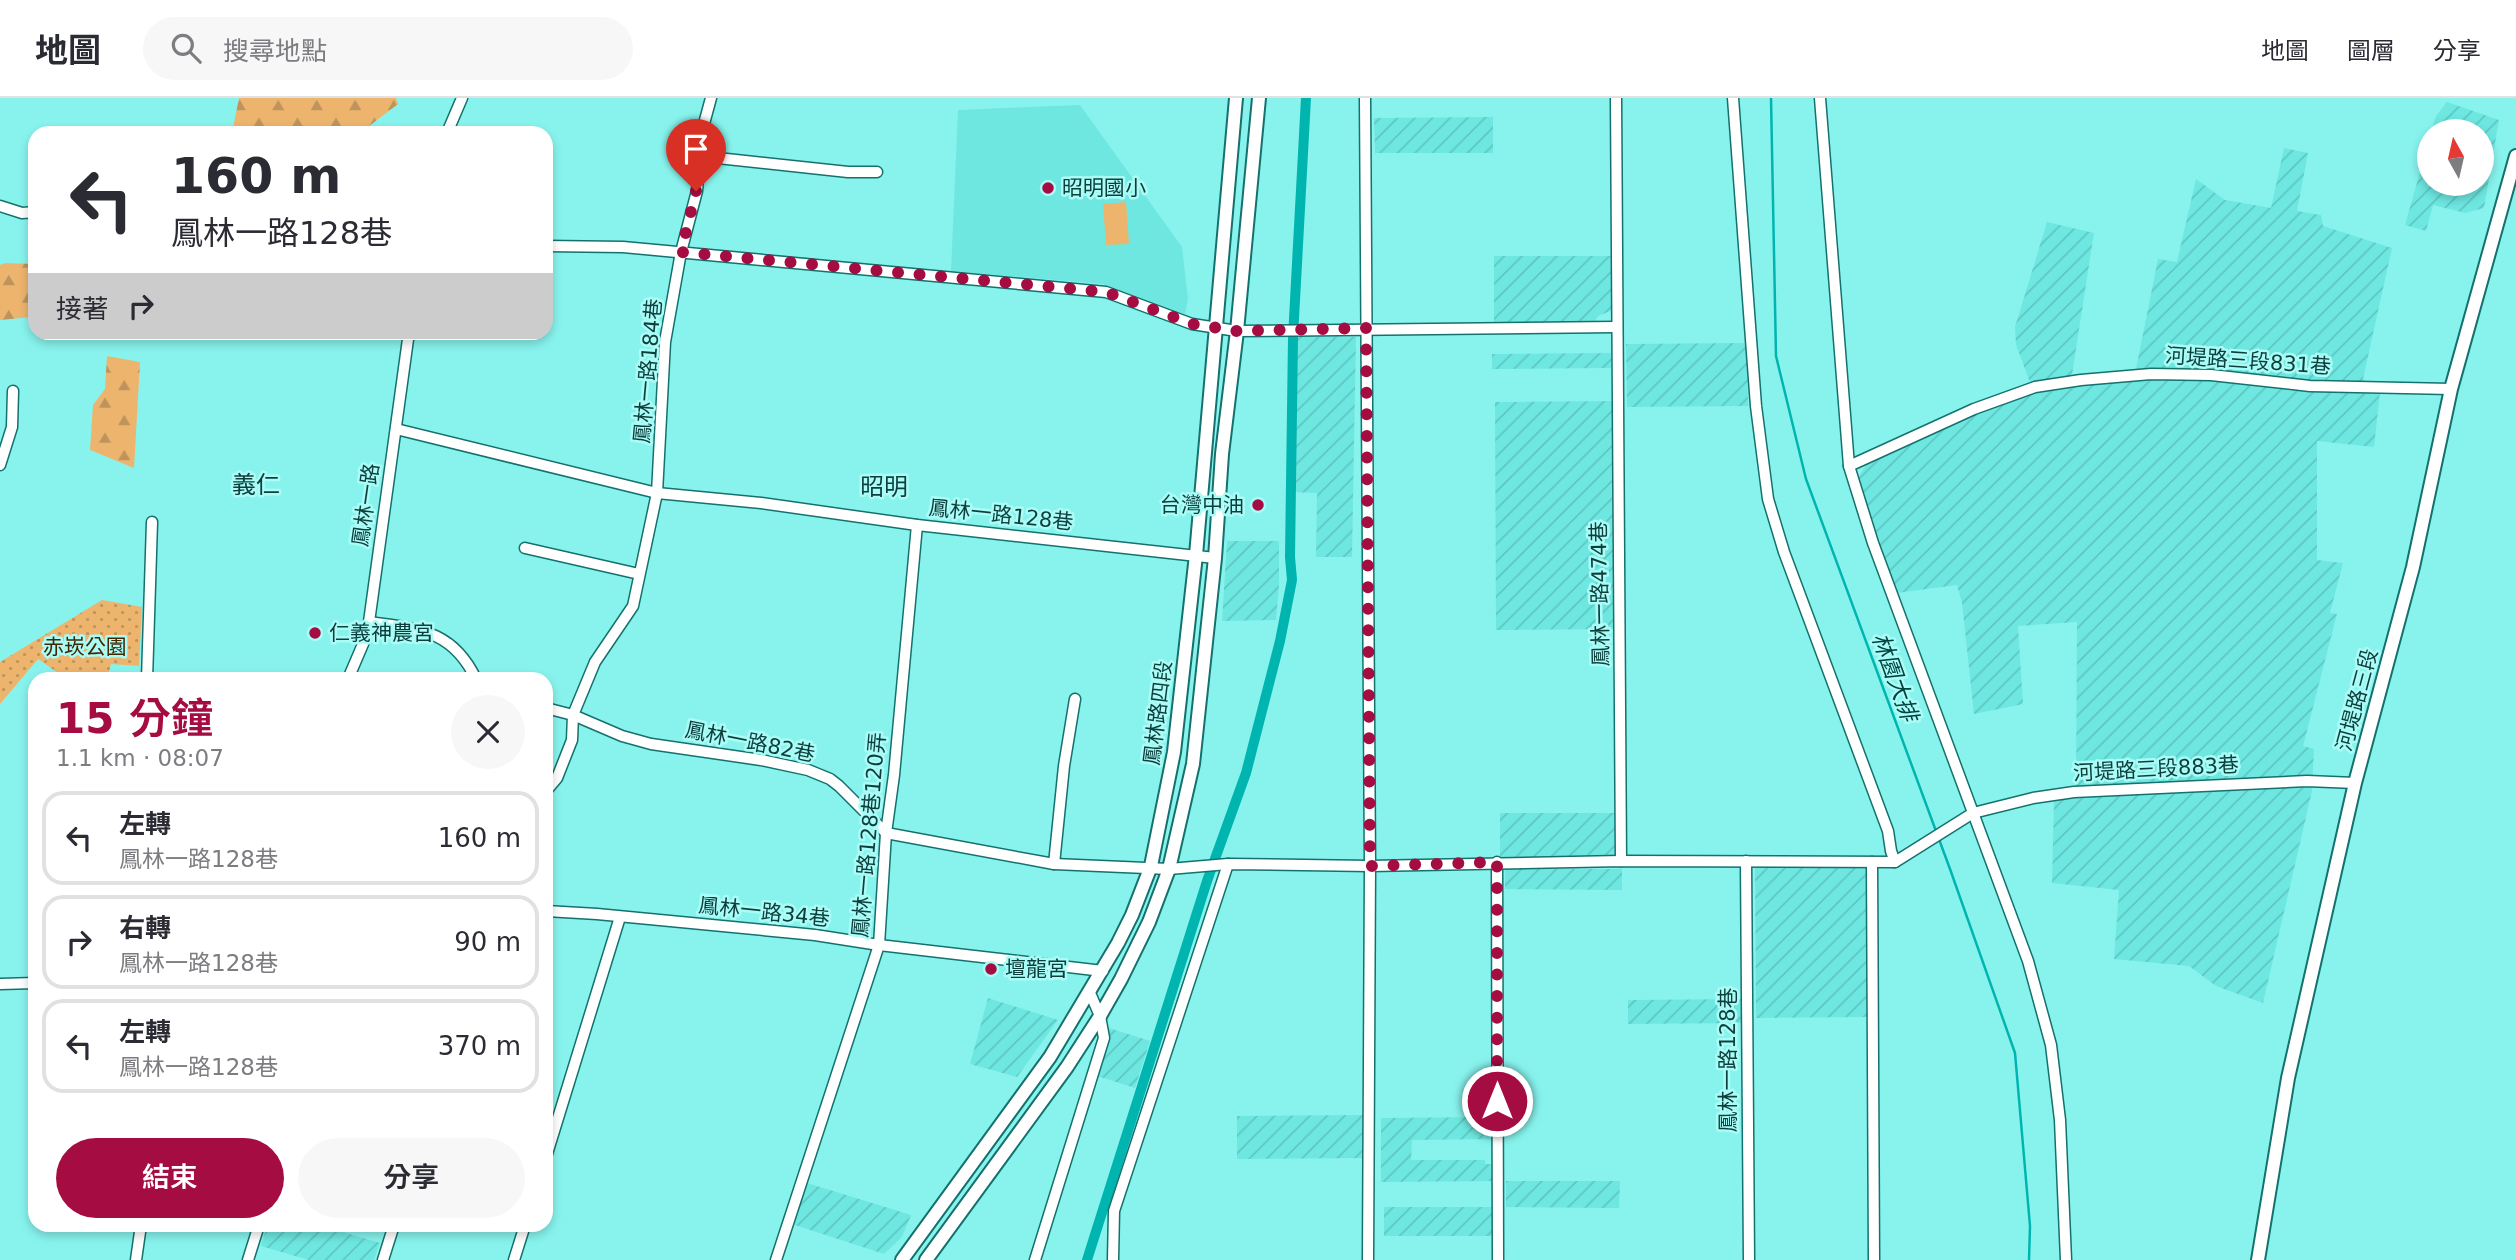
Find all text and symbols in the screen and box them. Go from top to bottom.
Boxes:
search box [143,17,633,80]
icon: search [167,29,205,67]
text: 地圖 [35,31,101,70]
text: 搜尋地點 [223,36,327,66]
text: 地圖 [2261,37,2309,65]
text: 圖層 [2347,37,2395,65]
text: 分享 [2433,37,2481,65]
pin [666,119,726,191]
north arrow [2417,119,2494,196]
map controls [2417,119,2494,196]
icon: arrive [677,130,715,168]
text: 160 m [171,148,341,205]
icon: left [56,154,147,245]
place label: 昭明國小 [1062,176,1146,200]
marker: 昭明國小 [1040,180,1056,196]
text: 鳳林一路128巷 [171,214,392,252]
icon: right [122,287,160,325]
text: 接著 [56,294,108,324]
street label: 鳳林一路184巷 [630,298,666,444]
street label: 河堤路三段831巷 [2164,343,2332,379]
street label: 鳳林一路 [348,462,384,548]
district label: 義仁 [232,471,280,499]
district label: 昭明 [860,473,908,501]
place label: 台灣中油 [1160,493,1244,517]
street label: 鳳林一路128巷 [928,495,1074,535]
marker: 台灣中油 [1250,497,1266,513]
street label: 鳳林一路474巷 [1587,521,1613,667]
place label: 仁義神農宮 [329,621,434,645]
marker: 仁義神農宮 [307,625,323,641]
water label: 林園大排 [1867,629,1924,727]
park label: 赤崁公園 [43,635,127,659]
street label: 河堤路三段 [2332,646,2382,754]
street label: 鳳林路四段 [1140,659,1176,767]
text: 15 分鐘 [56,694,213,743]
button: close [451,695,525,769]
street label: 鳳林一路82巷 [683,718,817,766]
street label: 鳳林一路128巷120弄 [848,731,890,939]
text: 1.1 km · 08:07 [56,745,224,771]
street label: 河堤路三段883巷 [2072,753,2240,785]
text: 左轉 [119,809,171,839]
icon: left [60,819,98,857]
text: 160 m [438,823,521,853]
text: 鳳林一路128巷 [119,846,278,872]
street label: 鳳林一路34巷 [697,893,831,931]
text: 右轉 [119,913,171,943]
icon: right [60,923,98,961]
text: 90 m [454,927,521,957]
text: 鳳林一路128巷 [119,950,278,976]
place label: 壇龍宮 [1005,957,1068,981]
marker: 壇龍宮 [983,961,999,977]
street label: 鳳林一路128巷 [1716,987,1740,1133]
text: 左轉 [119,1017,171,1047]
icon: left [60,1027,98,1065]
text: 370 m [438,1031,521,1061]
text: 鳳林一路128巷 [119,1054,278,1080]
position arrow [1460,1064,1534,1138]
button: 結束 [56,1138,284,1218]
button: 分享 [298,1138,525,1218]

